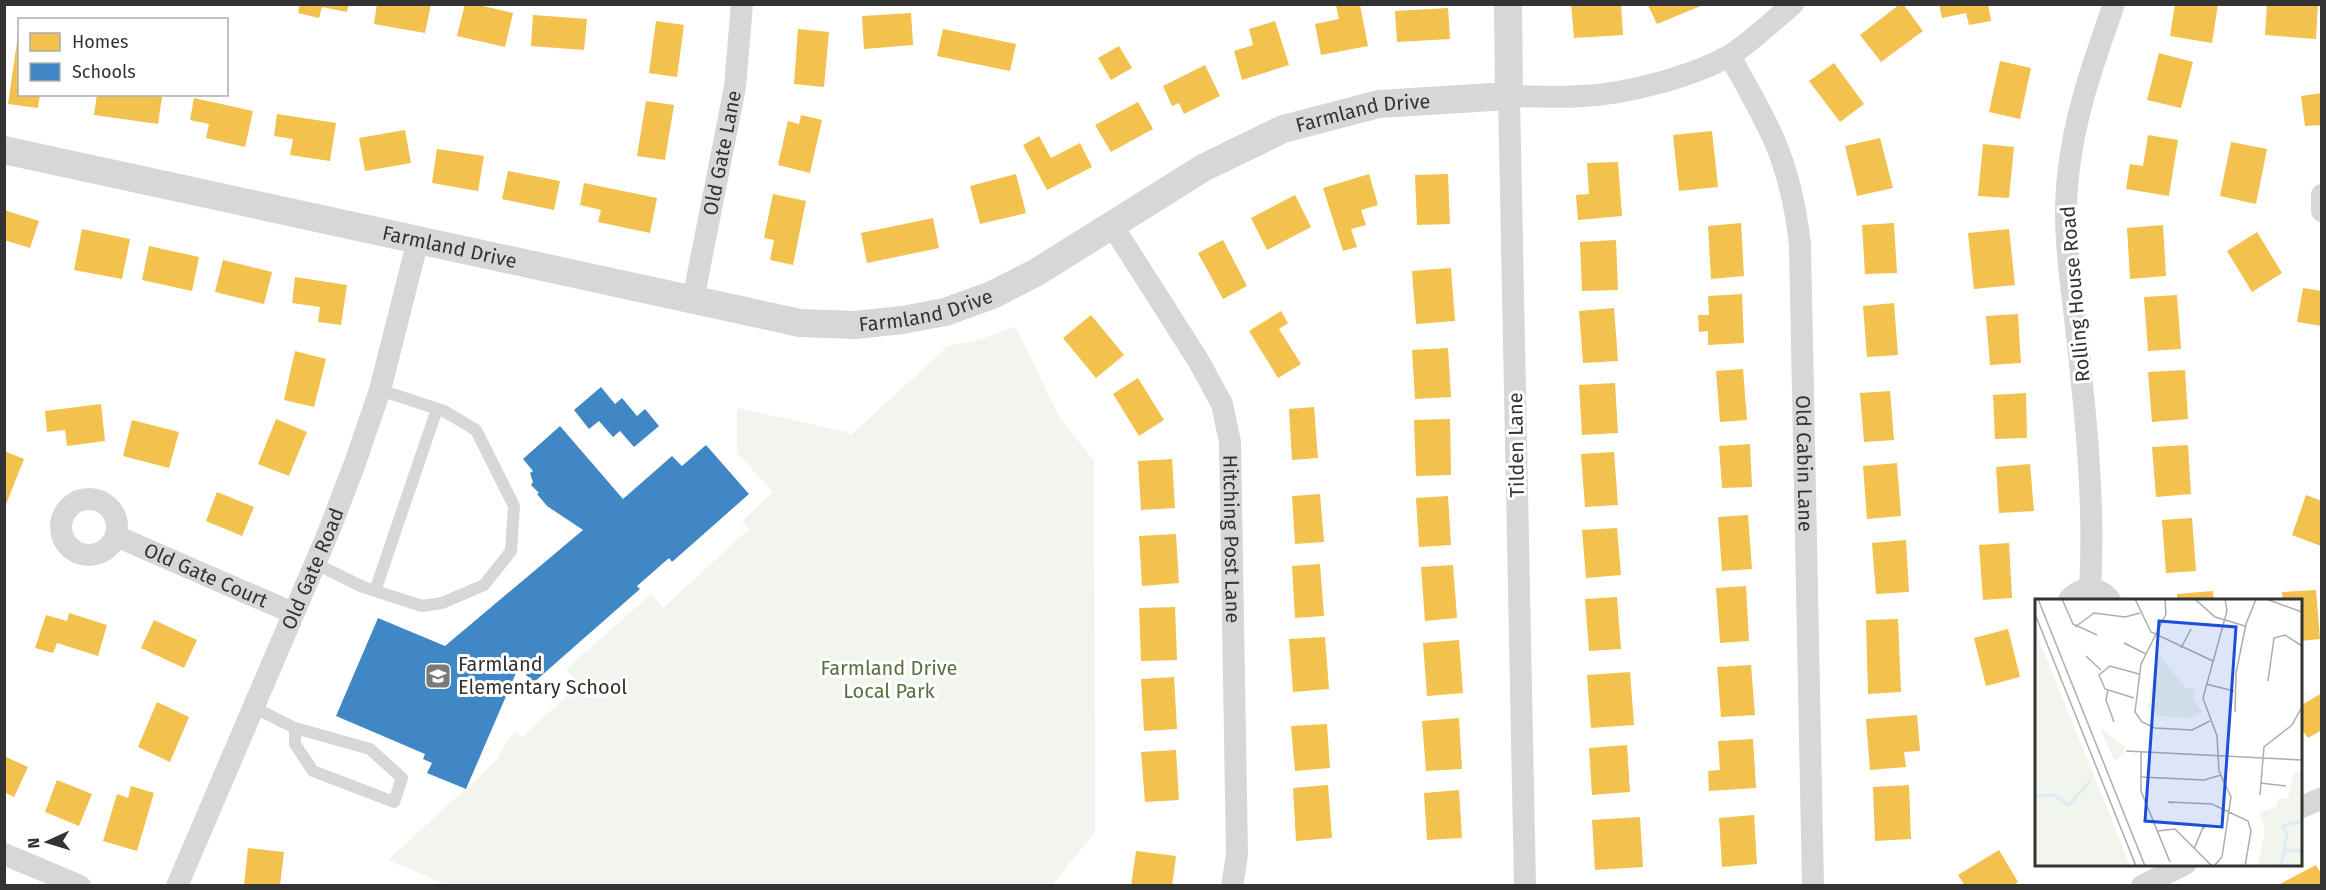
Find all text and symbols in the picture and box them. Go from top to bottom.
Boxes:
legend [18,18,228,96]
text: Homes [72,31,128,53]
text: Schools [72,61,136,83]
street label: Old Gate Lane [698,88,746,217]
street label: Farmland Drive [1293,89,1431,137]
street label: Rolling House Road [2055,205,2095,383]
street label: Farmland Drive [380,221,519,273]
street label: Farmland Drive [858,284,996,337]
street label: Tilden Lane [1503,392,1529,498]
street label: Old Cabin Lane [1791,395,1818,532]
street label: Hitching Post Lane [1218,455,1245,623]
street label: Old Gate Road [276,505,349,633]
street label: Old Gate Court [140,538,272,613]
inset map [2035,599,2302,866]
place label: Farmland Elementary School [458,652,627,699]
park label: Farmland Drive Local Park [821,656,957,703]
school or university icon: Farmland Elementary School [423,661,453,691]
north arrow [18,812,78,872]
text: N [24,837,43,849]

